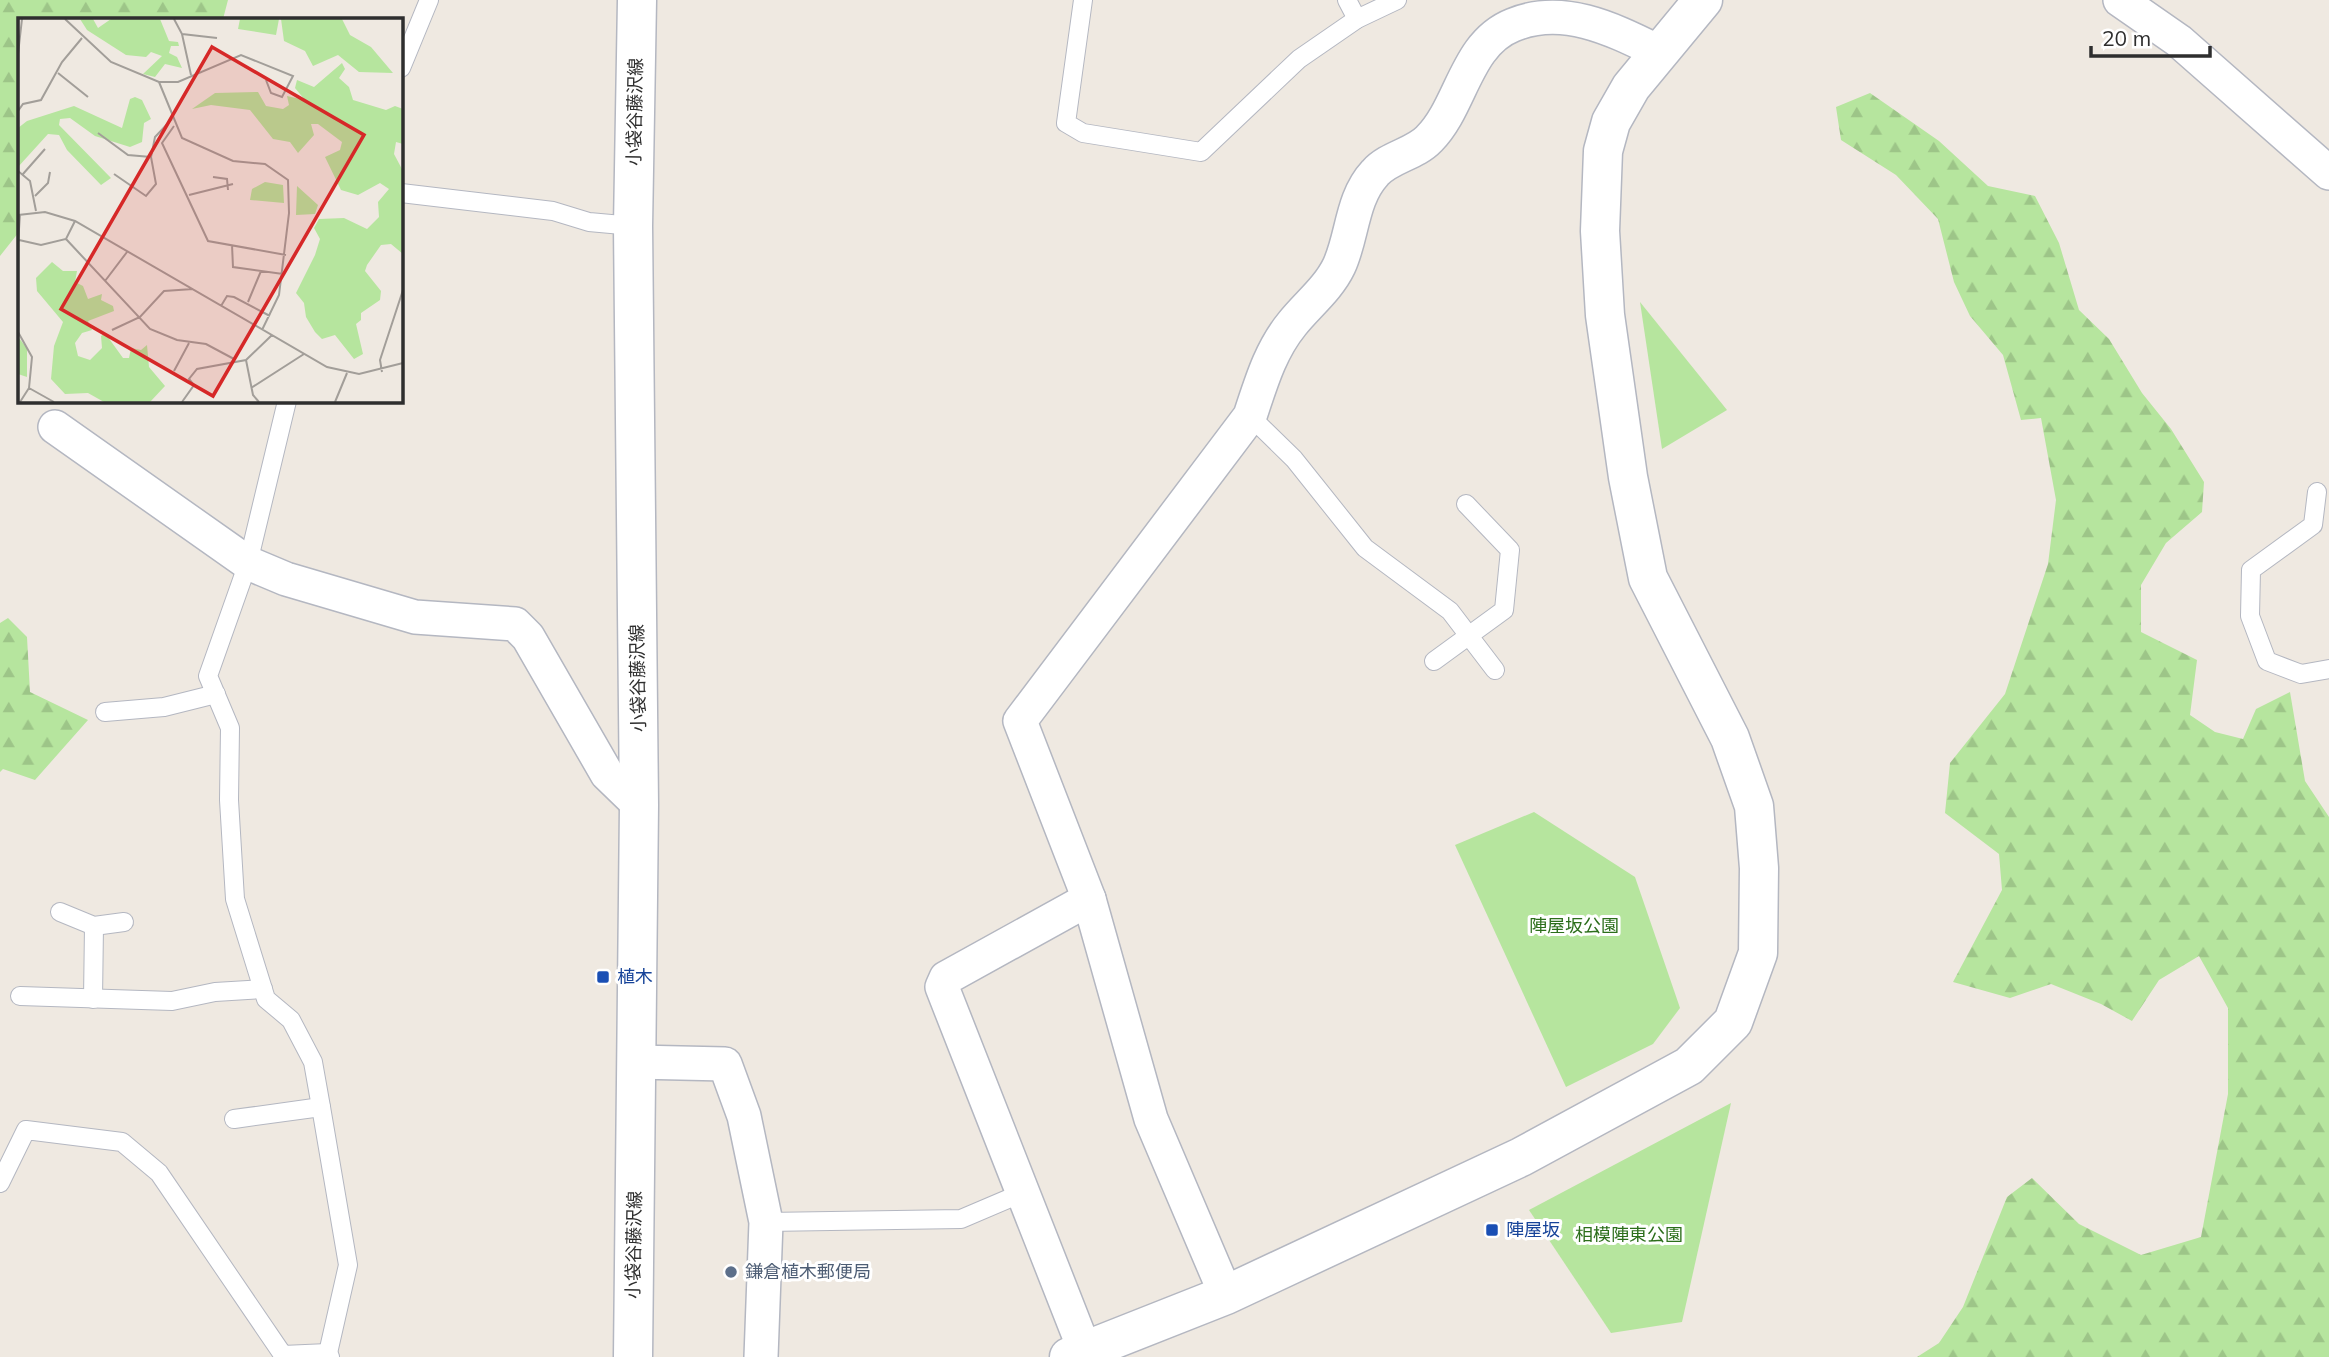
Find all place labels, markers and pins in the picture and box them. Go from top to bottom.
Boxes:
place label: 植木 [617,965,653,988]
marker: 植木 [595,969,611,985]
place label: 陣屋坂 [1506,1218,1560,1241]
marker: 陣屋坂 [1484,1222,1500,1238]
place label: 鎌倉植木郵便局 [745,1260,871,1283]
marker: 鎌倉植木郵便局 [723,1264,739,1280]

